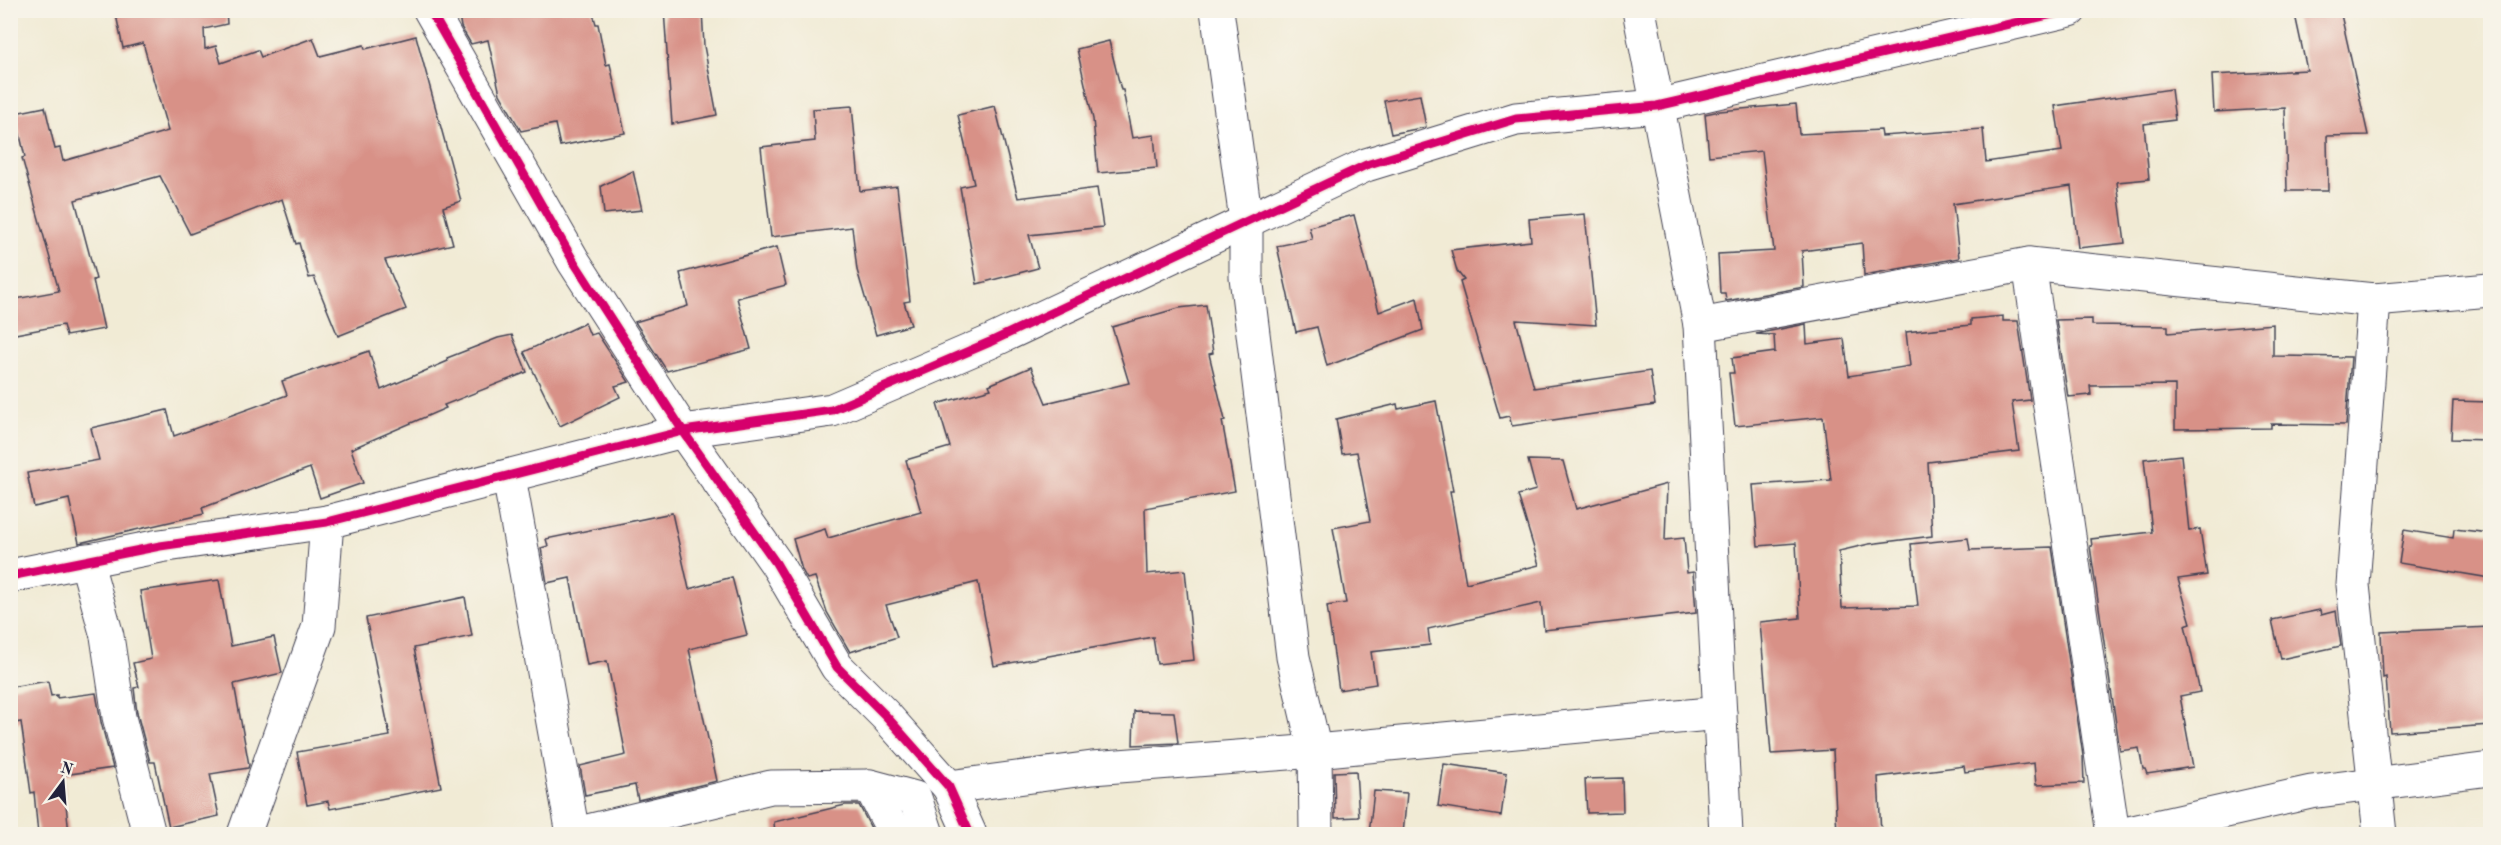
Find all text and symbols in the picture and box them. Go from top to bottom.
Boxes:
north arrow [33,752,93,812]
text: N [58,760,75,779]

